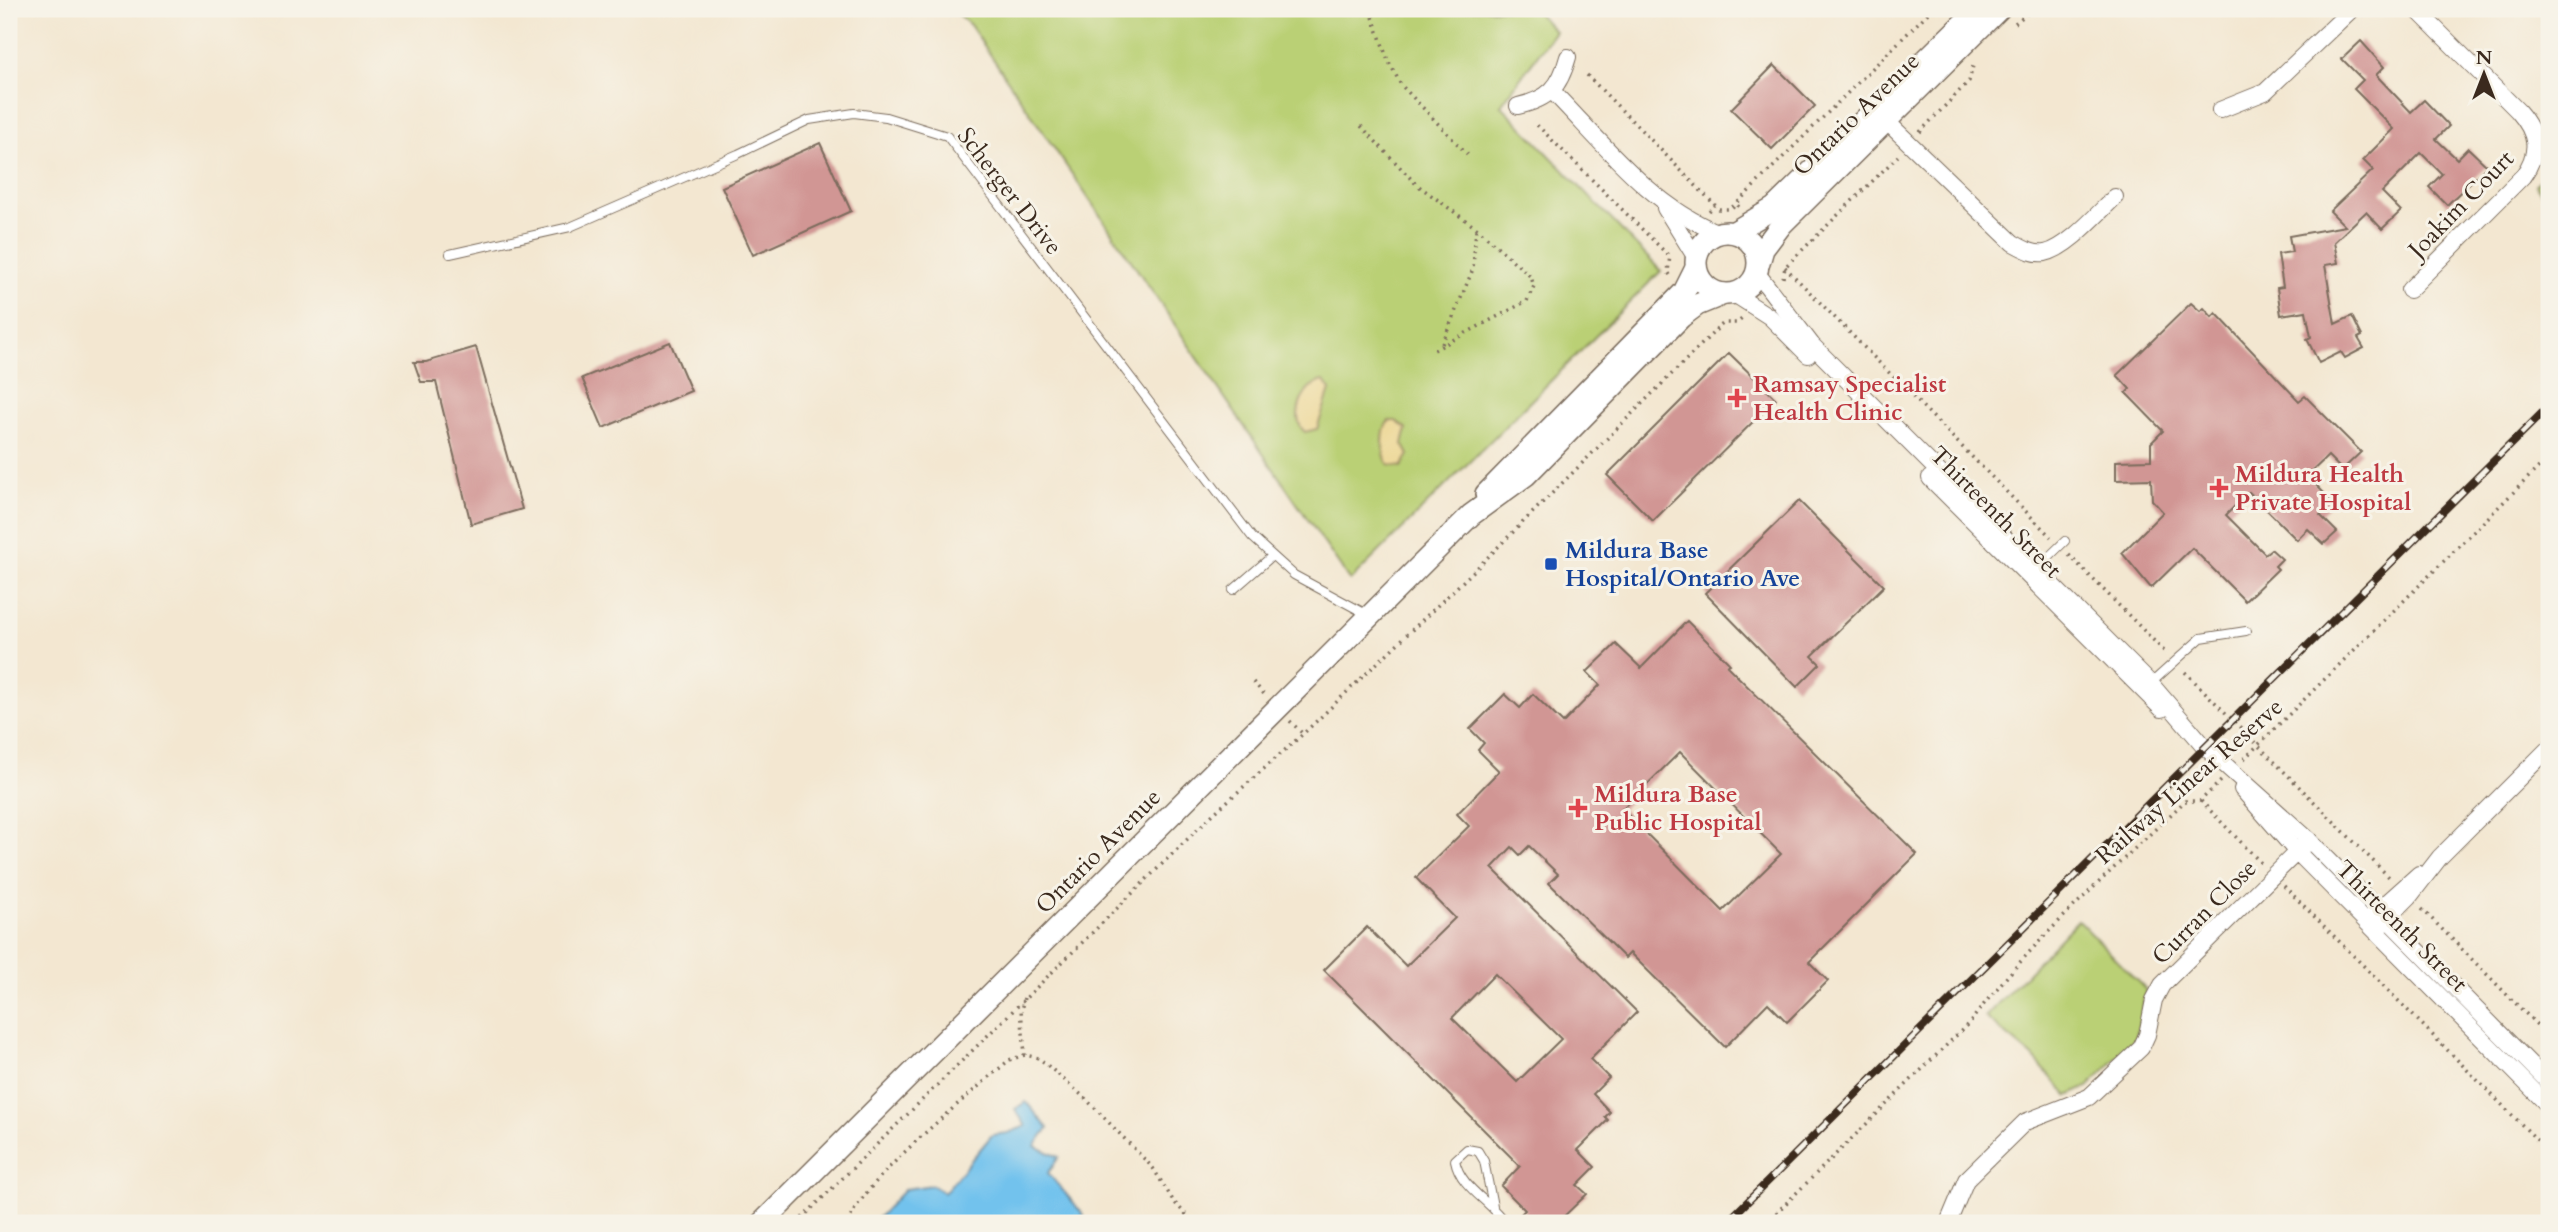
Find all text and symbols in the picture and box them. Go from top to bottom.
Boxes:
north arrow [2450,38,2520,108]
street label: Ontario Avenue [1786,45,1927,184]
text: N [2476,45,2493,71]
street label: Scherger Drive [949,121,1070,262]
street label: Joakim Court [2399,143,2522,268]
place label: Ramsay Specialist Health Clinic [1753,368,1947,429]
marker: Ramsay Specialist Health Clinic [1727,388,1747,408]
street label: Thirteenth Street [1922,439,2069,586]
place label: Mildura Health Private Hospital [2235,458,2411,519]
marker: Mildura Health Private Hospital [2209,478,2229,498]
place label: Mildura Base Hospital/Ontario Ave [1565,534,1800,595]
marker: Mildura Base Hospital/Ontario Ave [1543,556,1559,572]
street label: Railway Linear Reserve [2089,691,2290,872]
place label: Mildura Base Public Hospital [1594,778,1762,839]
street label: Ontario Avenue [1028,781,1168,921]
marker: Mildura Base Public Hospital [1568,798,1588,818]
street label: Curran Close [2145,853,2264,972]
street label: Thirteenth Street [2328,853,2475,1000]

